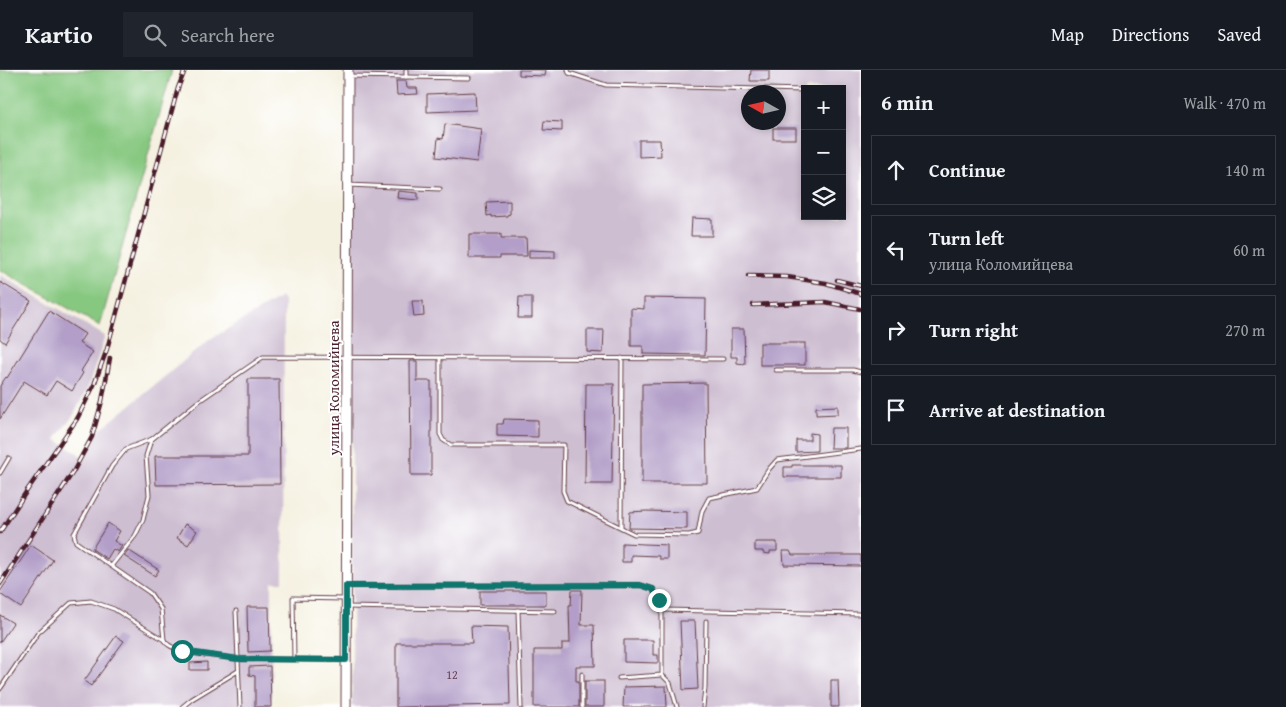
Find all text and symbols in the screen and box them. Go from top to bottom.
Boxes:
search box [123,12,473,57]
text: Kartio [25,17,93,52]
icon: search [141,21,169,49]
text: Search here [181,21,275,49]
text: Map [1051,21,1084,48]
text: Directions [1112,21,1189,48]
text: Saved [1217,21,1261,48]
north arrow [741,85,786,130]
map controls [801,85,846,220]
button: + [801,85,846,130]
text: 6 min [881,87,933,118]
text: Walk · 470 m [1183,91,1266,115]
button: − [801,130,846,175]
icon: ahead [882,156,910,184]
text: Continue [929,156,1006,184]
text: 140 m [1225,158,1265,182]
button: layers [801,175,846,220]
text: Turn left [929,224,1004,252]
icon: left [882,236,910,264]
text: 60 m [1233,238,1265,262]
text: улица Коломийцева [929,252,1073,276]
icon: right [882,316,910,344]
text: Turn right [929,316,1018,344]
text: 270 m [1225,318,1265,342]
street label: улица Коломийцева [323,320,344,457]
icon: arrive [882,396,910,424]
text: Arrive at destination [929,396,1105,424]
route end [648,589,671,612]
route start [171,640,194,663]
house number: 12 [446,666,458,683]

